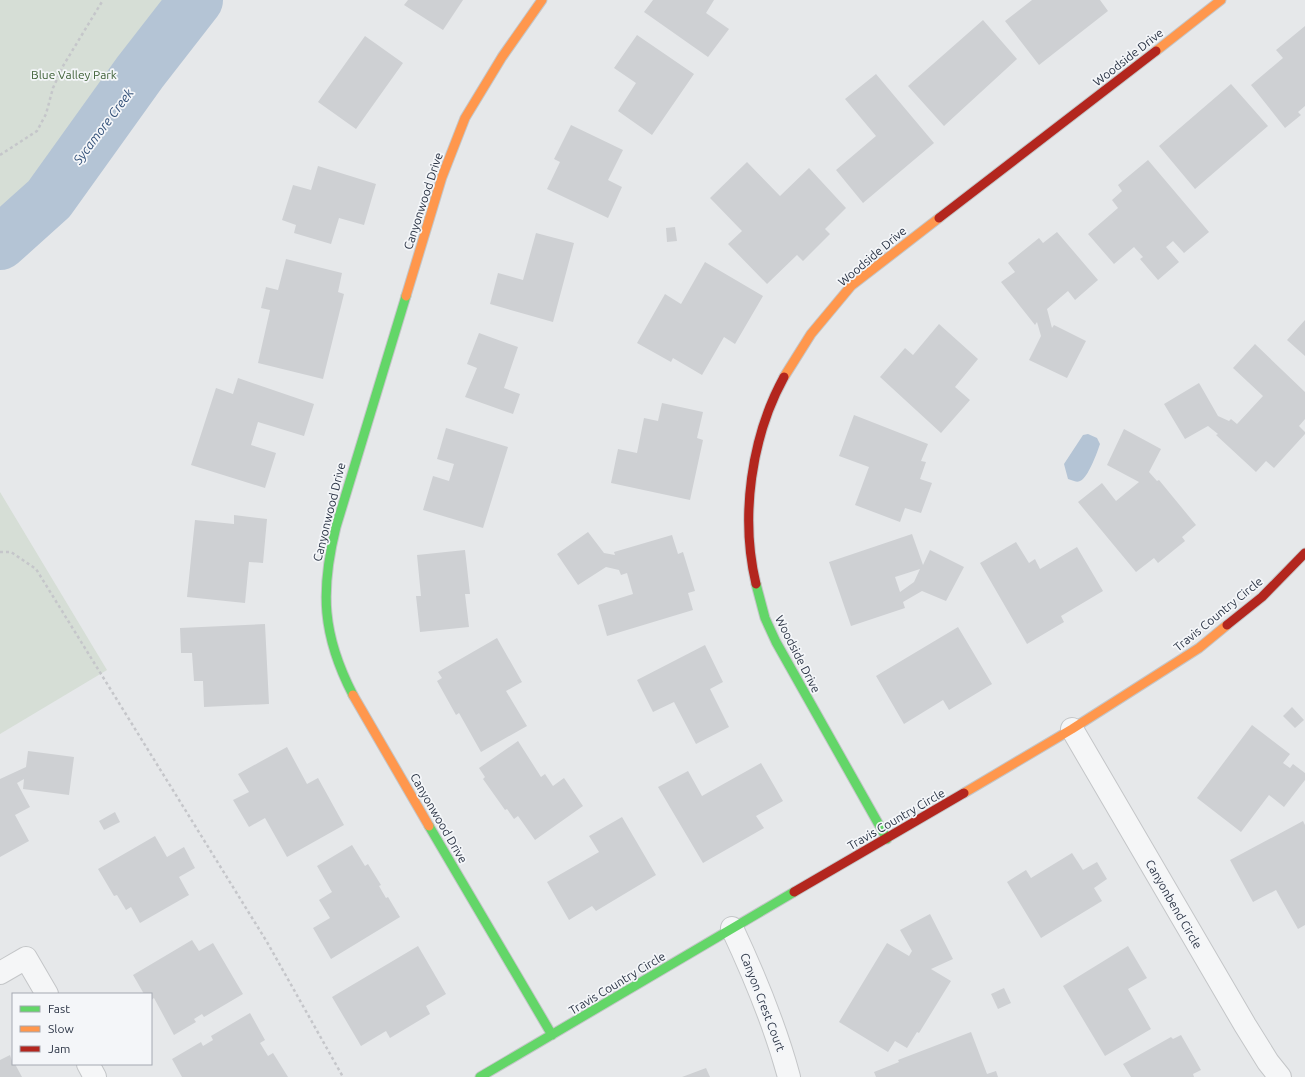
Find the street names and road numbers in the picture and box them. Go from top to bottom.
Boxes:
street label: Woodside Drive [1091,26,1165,88]
street label: Canyonwood Drive [401,151,445,251]
street label: Woodside Drive [835,224,909,288]
street label: Canyonwood Drive [310,461,348,563]
street label: Travis Country Circle [1171,574,1265,654]
street label: Woodside Drive [773,613,823,695]
street label: Canyonwood Drive [408,771,470,865]
street label: Travis Country Circle [845,786,947,852]
street label: Canyonbend Circle [1143,857,1205,951]
street label: Travis Country Circle [567,949,667,1017]
street label: Canyon Crest Court [738,951,788,1053]

